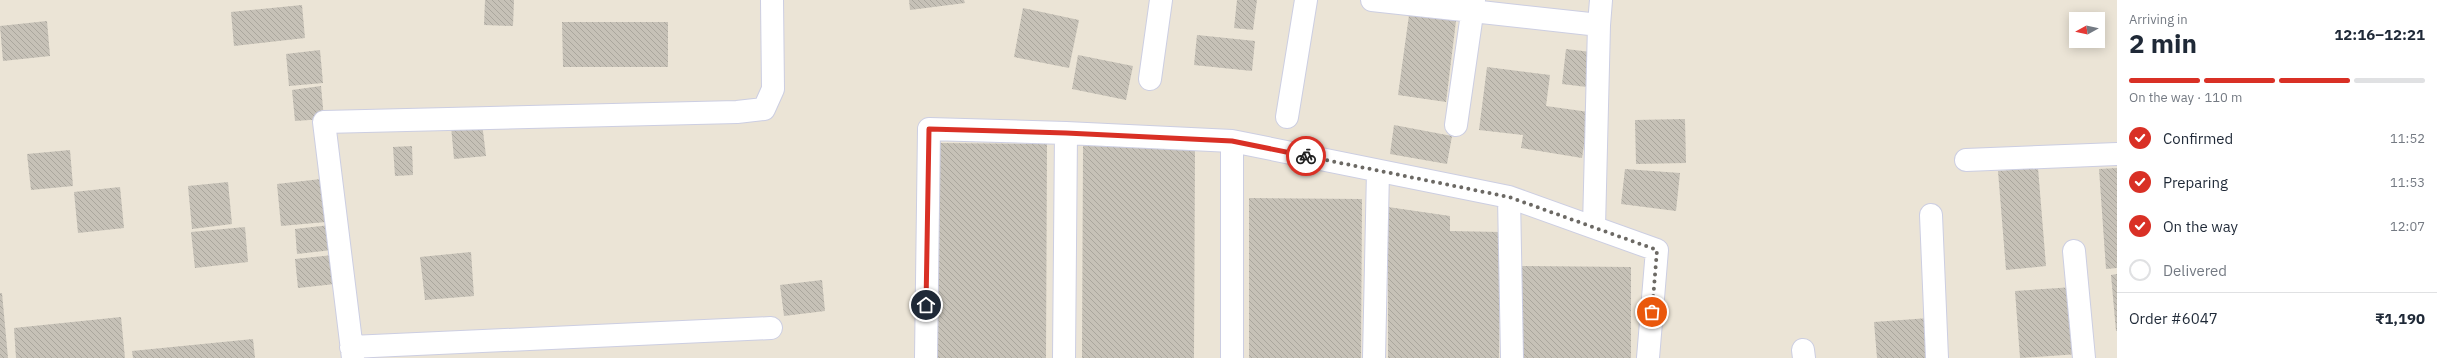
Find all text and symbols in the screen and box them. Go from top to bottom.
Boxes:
text: Arriving in [2129,11,2188,28]
north arrow [2069,12,2105,48]
map controls [2069,12,2105,48]
text: 12:16–12:21 [2334,25,2425,44]
text: 2 min [2129,26,2197,60]
text: On the way · 110 m [2129,89,2242,106]
icon: check [2129,127,2151,149]
text: Confirmed [2163,129,2233,148]
text: 11:52 [2390,130,2425,147]
courier [1286,136,1326,176]
icon: bike [1295,145,1317,167]
icon: check [2129,171,2151,193]
text: Preparing [2163,173,2228,192]
text: 11:53 [2390,174,2425,191]
icon: check [2129,215,2151,237]
text: On the way [2163,217,2238,236]
text: 12:07 [2390,218,2425,235]
text: Delivered [2163,261,2227,280]
pin [909,288,943,322]
icon: home [915,294,937,316]
pin [1635,295,1669,329]
icon: bag [1641,301,1663,323]
text: Order #6047 [2129,309,2218,328]
text: ₹1,190 [2375,309,2425,328]

